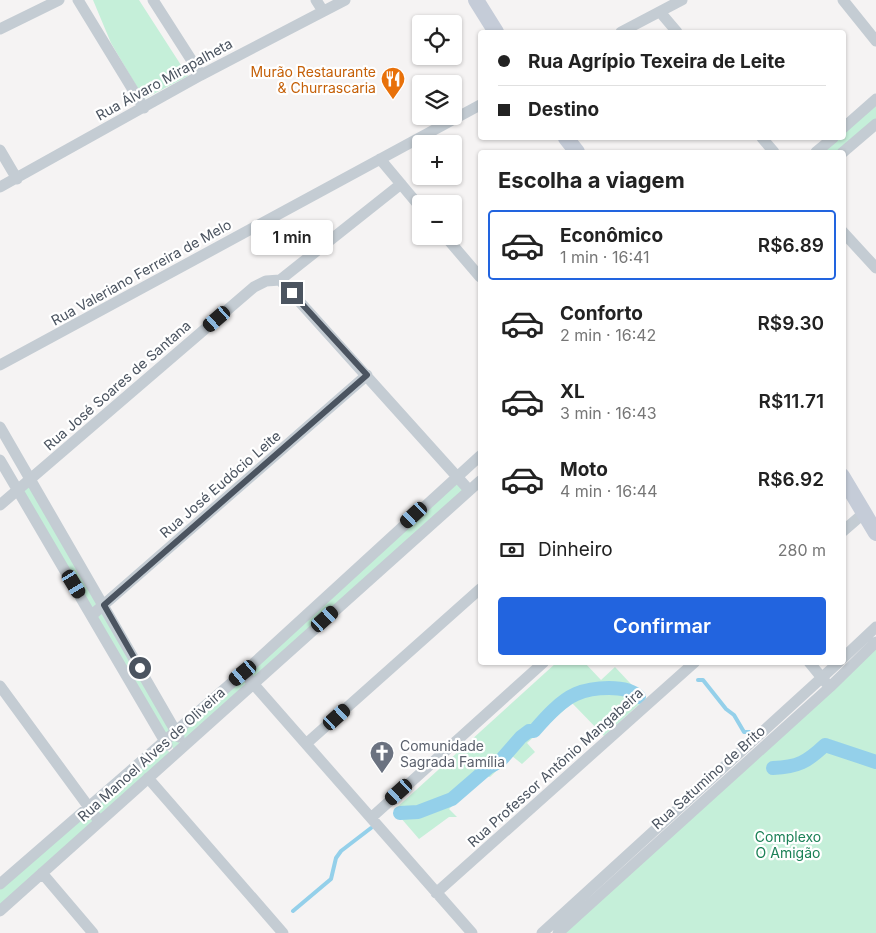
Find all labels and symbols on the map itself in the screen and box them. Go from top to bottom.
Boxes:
street label: Rua Álvaro Mirapalheta [93,34,235,124]
place label: Murão Restaurante & Churrascaria [250,63,376,96]
restaurant icon: Murão Restaurante & Churrascaria [380,66,406,100]
street label: Rua Valeriano Ferreira de Melo [48,215,234,329]
callout: 1 min [251,220,333,256]
route end [281,282,303,304]
car [200,303,233,335]
street label: Rua José Soares de Santana [40,316,194,454]
street label: Rua José Eudócio Leite [156,427,284,541]
car [397,499,430,531]
car [59,567,88,601]
car [308,603,341,635]
route start [129,657,151,679]
car [226,658,259,688]
street label: Rua Manoel Alves de Oliveira [74,683,228,825]
street label: Rua Professor Antônio Mangabeira [464,684,646,850]
car [320,701,353,733]
street label: Rua Satumino de Brito [648,722,768,832]
place label: Comunidade Sagrada Família [400,737,505,770]
church icon: Comunidade Sagrada Família [369,740,395,774]
car [382,776,415,808]
park label: Complexo O Amigão [755,828,821,861]

